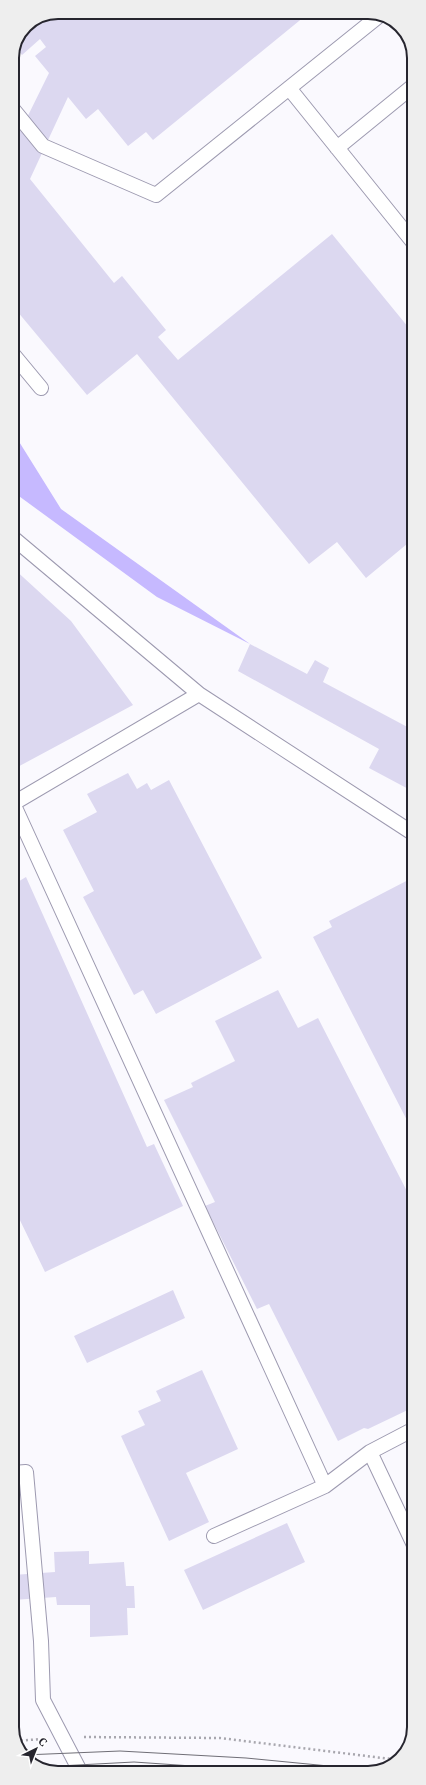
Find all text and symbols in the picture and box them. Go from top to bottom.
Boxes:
north arrow [16,1729,56,1769]
text: С [35,1734,50,1749]

